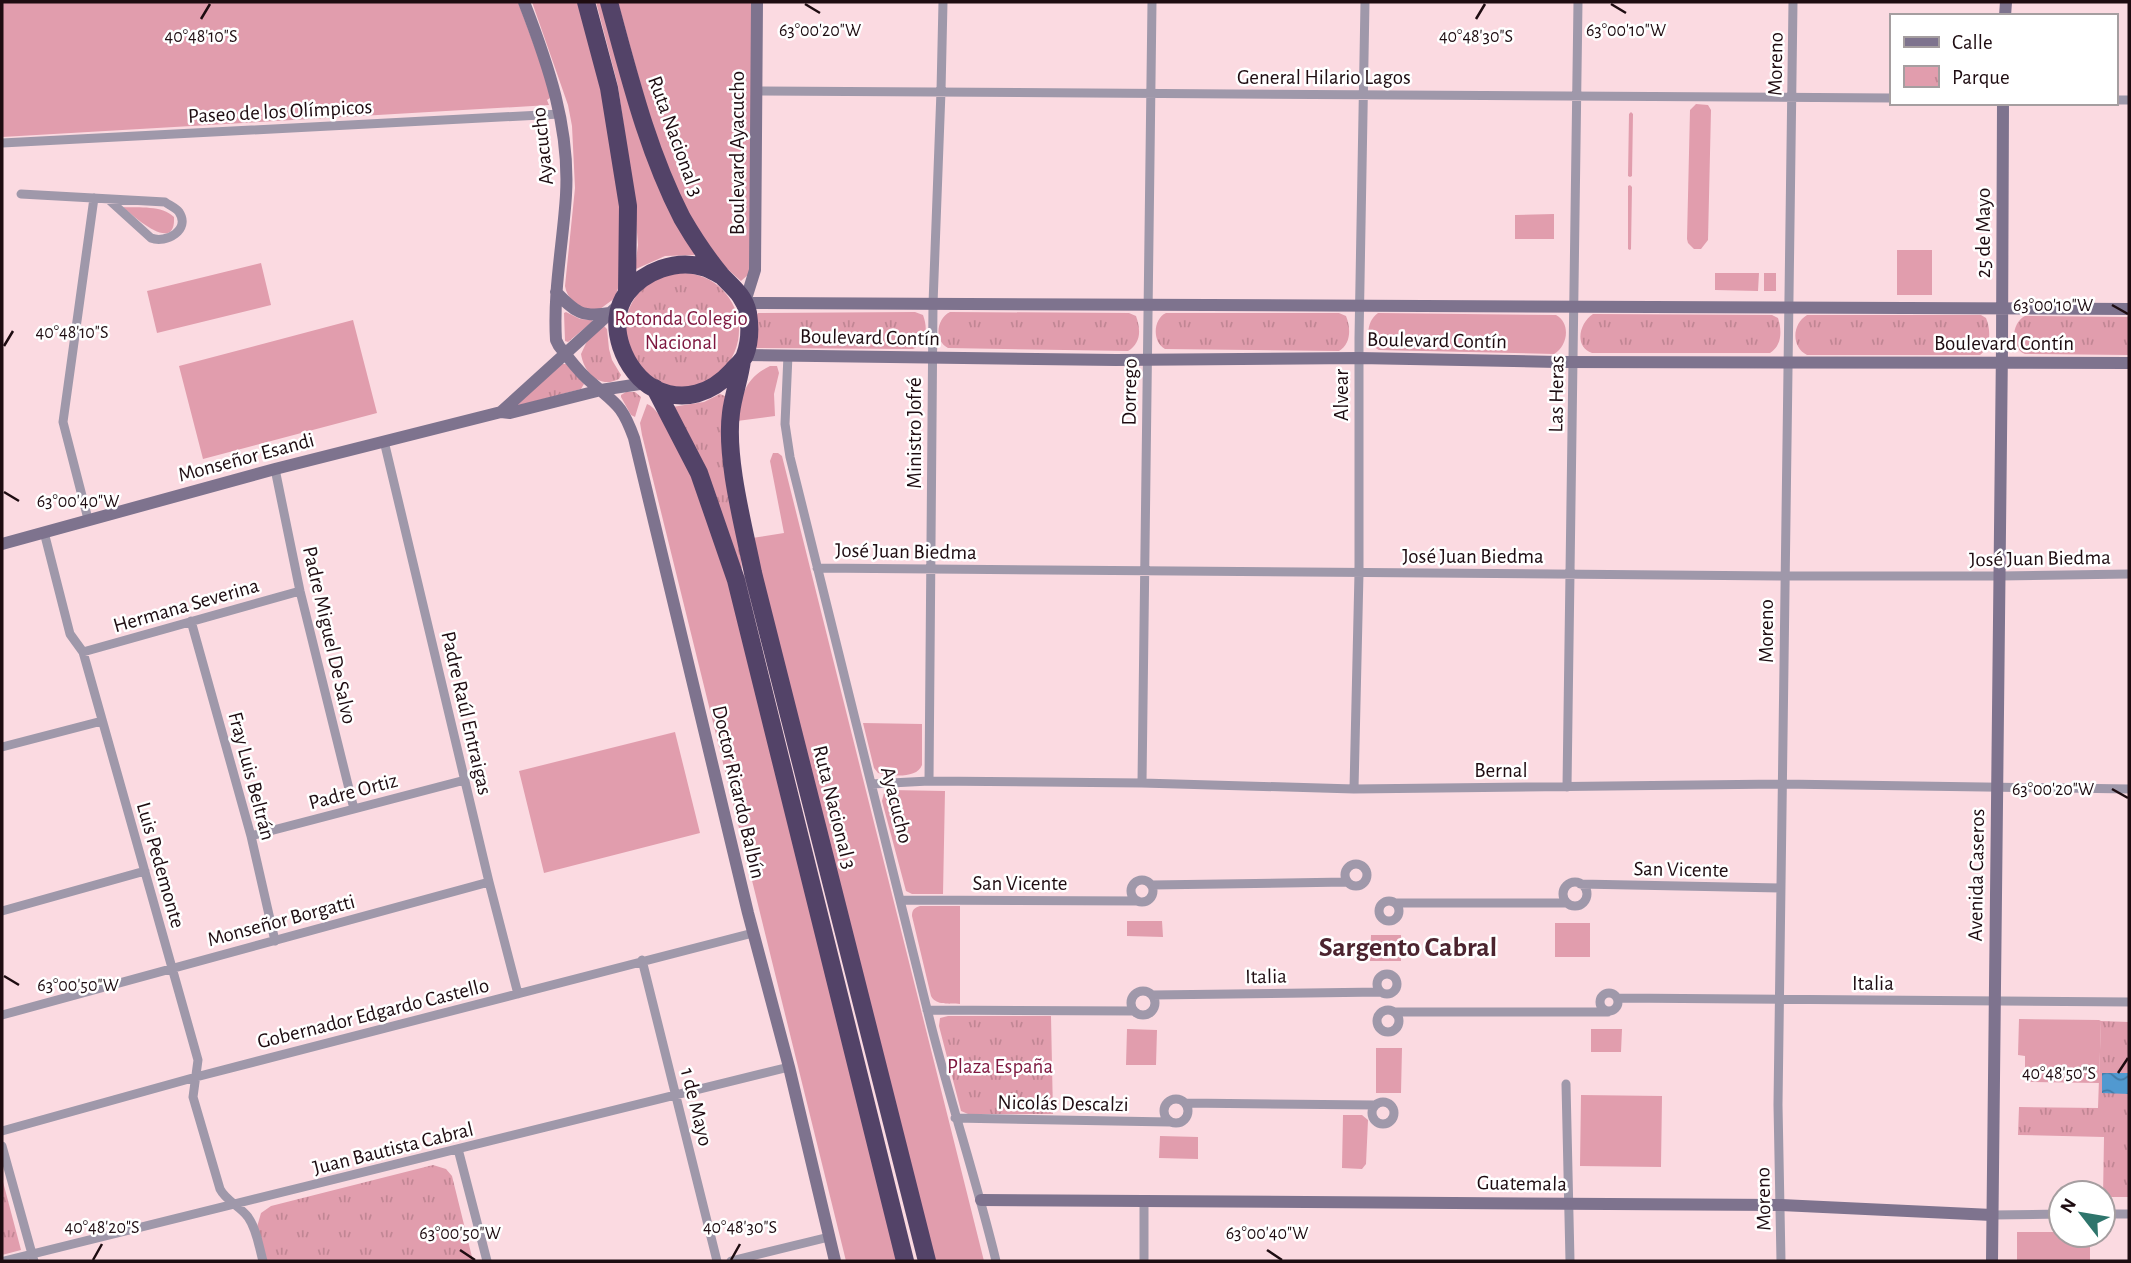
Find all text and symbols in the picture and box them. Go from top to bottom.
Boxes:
legend [1890,14,2117,105]
text: 63°00'20"W [779,22,861,40]
text: 63°00'10"W [1586,22,1666,40]
text: 40°48'10"S [165,28,237,46]
text: 40°48'30"S [1439,28,1513,46]
street label: Moreno [1764,32,1787,96]
text: Calle [1952,32,1993,53]
street label: General Hilario Lagos [1237,67,1411,88]
text: Parque [1952,67,2010,88]
street label: Boulevard Ayacucho [727,71,748,235]
street label: Ruta Nacional 3 [644,73,707,199]
street label: Paseo de los Olímpicos [187,96,373,127]
street label: Ayacucho [528,106,557,186]
street label: 25 de Mayo [1973,188,1994,278]
text: 63°00'10"W [2013,297,2093,315]
park label: Rotonda Colegio Nacional [614,308,748,353]
text: 40°48'10"S [36,324,108,342]
street label: Boulevard Contín [800,326,940,349]
street label: Boulevard Contín [1367,329,1507,352]
street label: Boulevard Contín [1934,333,2074,354]
street label: Las Heras [1545,355,1568,433]
street label: Dorrego [1118,358,1141,426]
street label: Alvear [1331,369,1352,421]
street label: Ministro Jofré [904,377,925,489]
street label: Monseñor Esandi [176,429,316,486]
text: 63°00'40"W [37,493,119,511]
street label: José Juan Biedma [835,540,977,563]
street label: Padre Miguel De Salvo [299,544,360,726]
street label: José Juan Biedma [1402,546,1544,567]
street label: José Juan Biedma [1969,547,2111,570]
street label: Hermana Severina [111,575,262,636]
street label: Moreno [1756,599,1777,663]
street label: Padre Raúl Entraigas [437,629,496,797]
street label: Doctor Ricardo Balbín [708,703,769,881]
street label: Fray Luis Beltrán [224,710,279,843]
street label: Ruta Nacional 3 [809,743,860,871]
street label: Bernal [1474,760,1528,781]
street label: Ayacucho [877,765,916,846]
street label: Padre Ortiz [306,770,400,813]
text: 63°00'20"W [2012,781,2094,799]
street label: Luis Pedemonte [133,800,189,930]
street label: Avenida Caseros [1965,808,1988,942]
street label: San Vicente [1633,858,1729,881]
street label: San Vicente [973,873,1067,894]
street label: Monseñor Borgatti [205,891,357,950]
district label: Sargento Cabral [1319,934,1497,962]
street label: Italia [1245,966,1287,987]
street label: Italia [1852,973,1894,994]
street label: Gobernador Edgardo Castello [255,975,491,1052]
text: 63°00'50"W [37,977,119,995]
park label: Plaza España [947,1056,1053,1077]
text: 40°48'50"S [2022,1065,2096,1083]
street label: 1 de Mayo [677,1066,716,1148]
street label: Nicolás Descalzi [997,1092,1129,1115]
street label: Juan Bautista Cabral [311,1118,476,1179]
street label: Moreno [1752,1167,1775,1231]
street label: Guatemala [1477,1172,1567,1195]
north arrow [2047,1179,2117,1249]
text: N [2057,1195,2080,1217]
text: 40°48'20"S [65,1219,139,1237]
text: 40°48'30"S [703,1219,777,1237]
text: 63°00'50"W [419,1225,501,1243]
text: 63°00'40"W [1226,1225,1308,1243]

